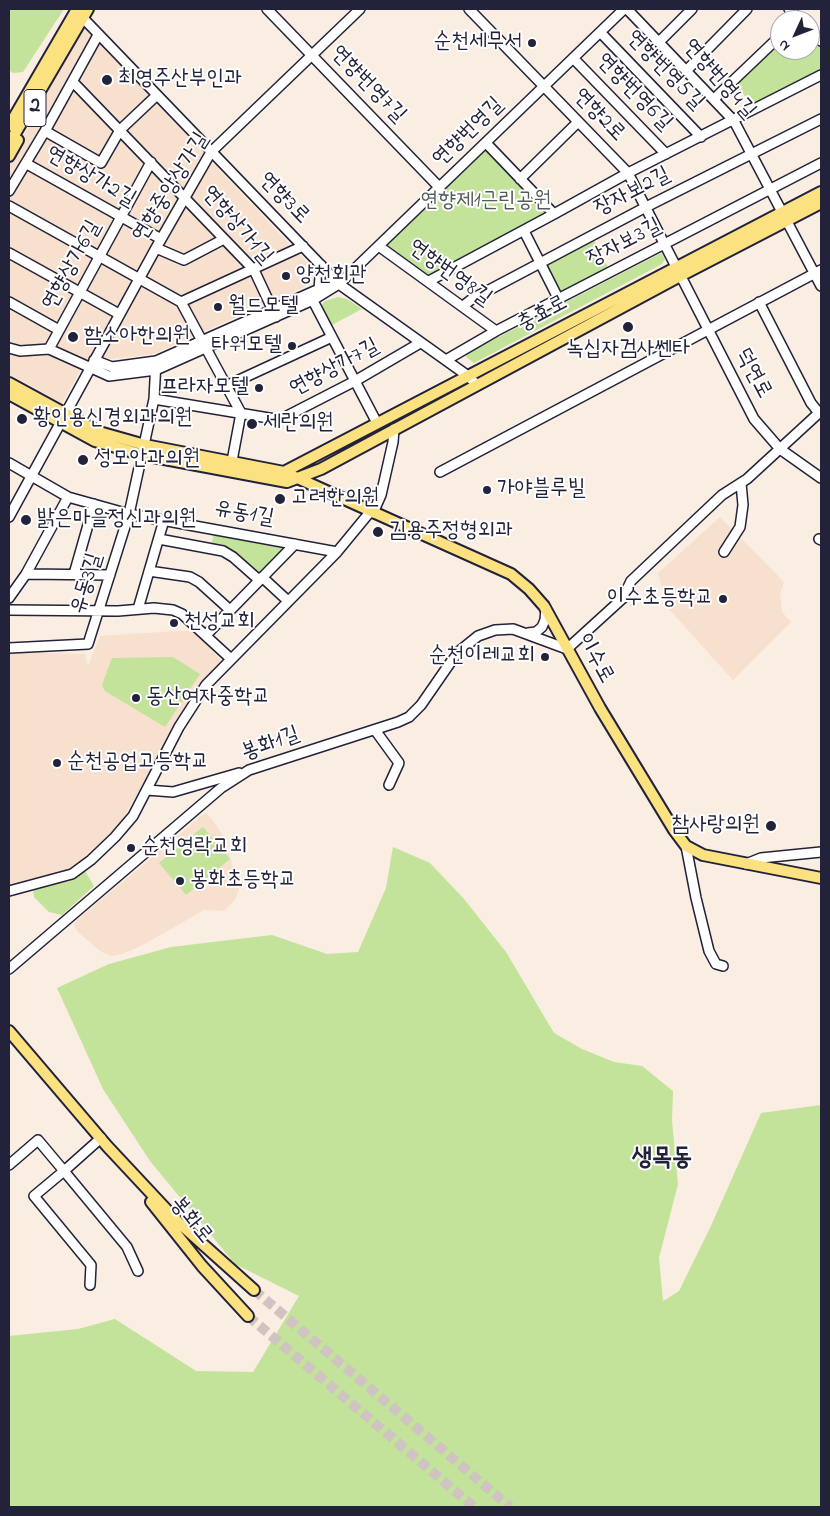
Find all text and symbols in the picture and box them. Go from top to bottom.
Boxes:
north arrow [770,10,820,60]
street label: 연향번영5길 [619,25,709,117]
place label: 순천세무서 [433,30,522,56]
text: N [773,34,795,56]
street label: 연향번영4길 [676,35,760,125]
marker: 순천세무서 [526,37,538,49]
street label: 연향번영7길 [324,41,410,129]
street label: 연향번영6길 [589,49,677,137]
place label: 최영주산부인과 [118,67,242,93]
marker: 최영주산부인과 [100,73,114,87]
street label: 연향2로 [566,84,630,148]
road number: 2 [24,90,46,126]
street label: 연향번영길 [428,93,510,173]
street label: 연향중앙상가길 [128,128,216,248]
street label: 연향상가2길 [40,142,140,214]
street label: 장자보2길 [591,163,675,223]
street label: 연향3로 [252,167,314,231]
street label: 연향상가1길 [195,181,277,271]
park label: 연향제1근린공원 [421,189,551,215]
street label: 장자보3길 [583,214,667,274]
street label: 연향상가6길 [38,217,108,315]
street label: 연향번영8길 [402,235,496,313]
place label: 양천회관 [296,263,367,289]
marker: 양천회관 [280,270,292,282]
street label: 충효로 [513,291,573,339]
place label: 월드모텔 [228,294,299,320]
marker: 월드모텔 [212,301,224,313]
marker: 녹십자검사쎈타 [621,320,635,334]
place label: 함소아한의원 [84,324,190,350]
marker: 함소아한의원 [66,330,80,344]
place label: 타워모텔 [211,333,282,359]
street label: 연향상가7길 [286,334,384,404]
place label: 녹십자검사쎈타 [566,337,690,363]
marker: 타워모텔 [286,340,298,352]
street label: 덕연로 [728,344,776,404]
place label: 프라자모텔 [160,375,249,401]
marker: 프라자모텔 [253,382,265,394]
place label: 황인용신경외과의원 [33,406,192,432]
place label: 세란의원 [263,411,334,437]
marker: 황인용신경외과의원 [15,412,29,426]
marker: 세란의원 [245,417,259,431]
place label: 성모안과의원 [94,447,200,473]
marker: 성모안과의원 [76,453,90,467]
place label: 가야블루빌 [497,477,586,503]
marker: 가야블루빌 [481,484,493,496]
place label: 고려한의원 [291,486,380,512]
marker: 고려한의원 [273,492,287,506]
street label: 유동1길 [212,497,276,533]
place label: 밝은마을정신과의원 [37,507,196,533]
marker: 밝은마을정신과의원 [19,513,33,527]
place label: 김용주정형외과 [389,519,513,545]
marker: 김용주정형외과 [371,525,385,539]
street label: 유동3길 [66,550,110,618]
place label: 이수초등학교 [607,586,713,612]
marker: 이수초등학교 [717,593,729,605]
place label: 천성교회 [184,610,255,636]
marker: 천성교회 [168,617,180,629]
street label: 이수로 [570,629,618,689]
place label: 순천이레교회 [429,644,535,670]
marker: 순천이레교회 [539,651,551,663]
place label: 동산여자중학교 [146,685,270,711]
marker: 동산여자중학교 [130,692,142,704]
street label: 봉화1길 [238,722,304,768]
place label: 순천공업고등학교 [67,750,209,776]
marker: 순천공업고등학교 [51,757,63,769]
place label: 참사랑의원 [671,813,760,839]
marker: 참사랑의원 [764,819,778,833]
place label: 순천영락교회 [141,835,247,861]
marker: 순천영락교회 [125,842,137,854]
place label: 봉화초등학교 [190,868,296,894]
marker: 봉화초등학교 [174,875,186,887]
district label: 생목동 [632,1145,692,1175]
street label: 봉화로 [163,1192,217,1250]

